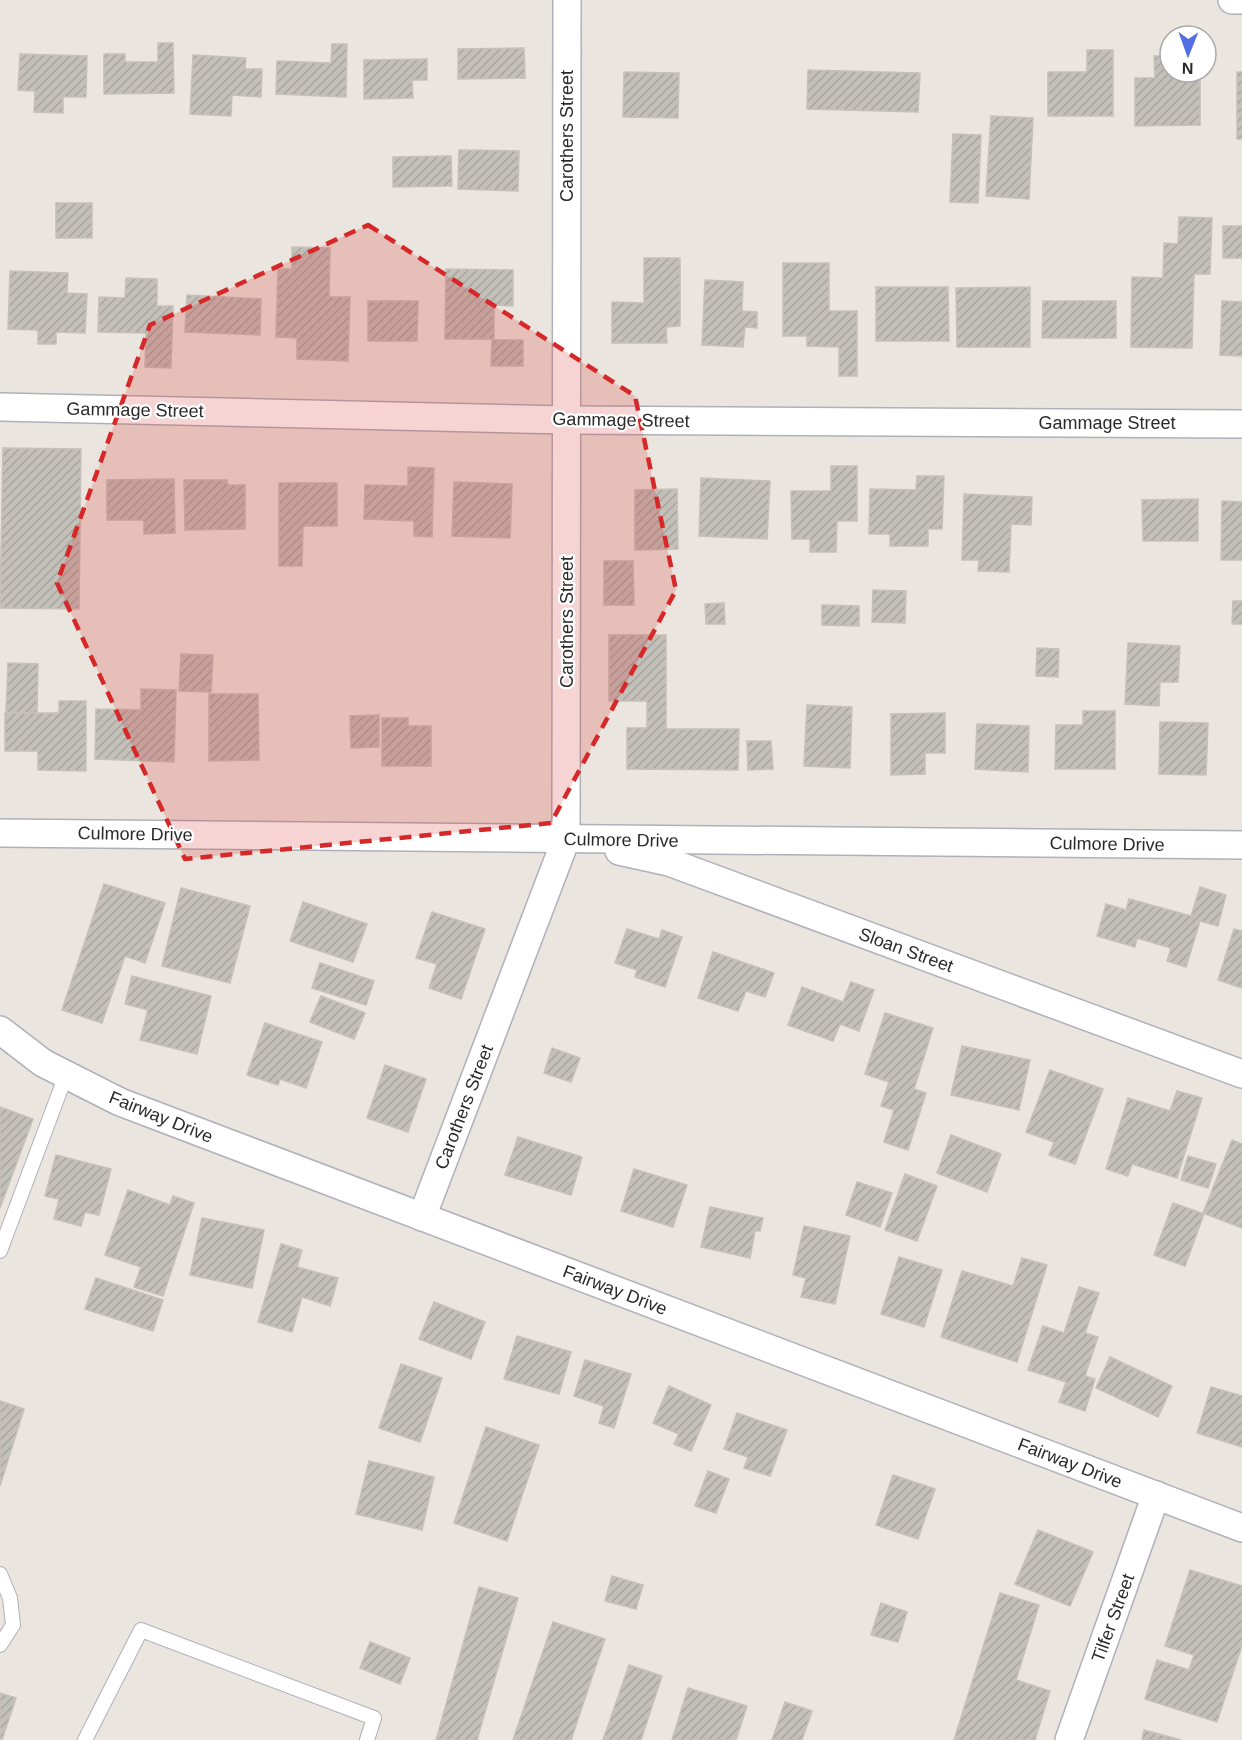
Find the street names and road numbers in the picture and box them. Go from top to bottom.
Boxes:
street label: Carothers Street [557,70,577,202]
street label: Gammage Street [66,399,204,421]
street label: Gammage Street [552,409,690,431]
street label: Gammage Street [1038,413,1176,433]
street label: Carothers Street [557,556,577,688]
street label: Culmore Drive [77,823,193,845]
street label: Culmore Drive [563,829,679,851]
street label: Culmore Drive [1049,833,1165,855]
street label: Sloan Street [856,924,956,976]
street label: Carothers Street [431,1042,497,1172]
street label: Fairway Drive [106,1087,216,1147]
street label: Fairway Drive [560,1261,670,1319]
street label: Fairway Drive [1015,1434,1125,1492]
street label: Tilfer Street [1088,1571,1138,1665]

